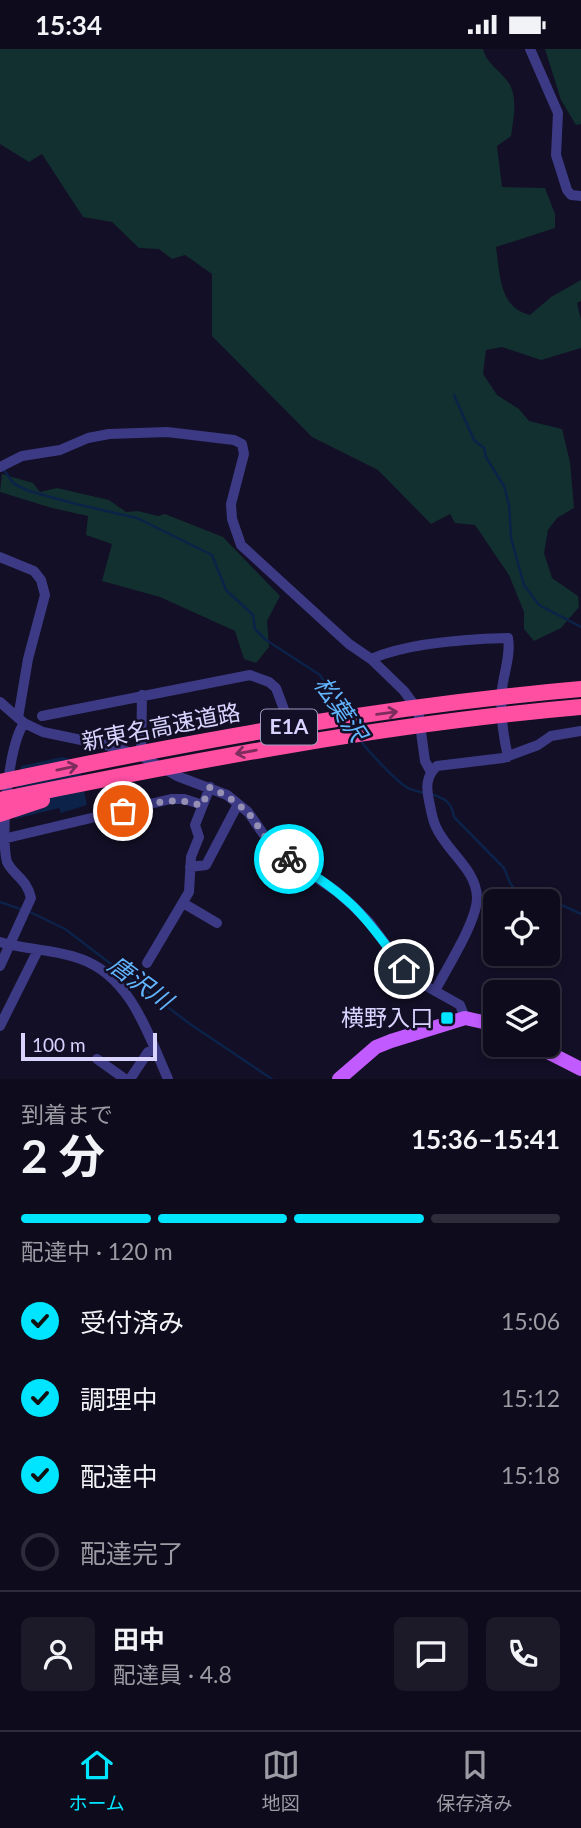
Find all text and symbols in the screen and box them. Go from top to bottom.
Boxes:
text: 15:34 [35,9,102,41]
water label: 松葉沢 [309,670,375,749]
street label: 新東名高速道路 [79,697,243,755]
one-way arrow [376,706,398,719]
road number: E1A [261,709,317,745]
one-way arrow [235,746,258,759]
one-way arrow [55,760,78,774]
pin [93,781,153,841]
icon: bag [104,792,142,830]
courier [254,824,324,894]
icon: bike [270,840,308,878]
map controls [483,889,560,1057]
button: locate [483,889,560,966]
pin [374,939,434,999]
water label: 唐沢川 [103,949,181,1016]
icon: home [385,950,423,988]
button: layers [483,980,560,1057]
place label: 横野入口 [341,1003,433,1031]
marker: 横野入口 [439,1010,455,1026]
scale bar [21,1030,158,1062]
text: 100 m [32,1033,86,1056]
text: 到着まで [21,1100,113,1128]
text: 15:36–15:41 [411,1123,560,1155]
text: 2 分 [21,1128,105,1183]
text: 配達中 · 120 m [21,1237,173,1265]
icon: check [21,1302,59,1340]
text: 受付済み [80,1306,184,1338]
text: 15:06 [501,1307,560,1335]
icon: check [21,1379,59,1417]
text: 調理中 [80,1383,158,1415]
text: 15:12 [501,1384,560,1412]
icon: check [21,1456,59,1494]
text: 配達中 [80,1460,158,1492]
text: 15:18 [501,1461,560,1489]
text: 配達完了 [80,1537,184,1569]
button: person [21,1617,95,1691]
button: chat [394,1617,468,1691]
button: phone [486,1617,560,1691]
text: 田中 [113,1623,165,1655]
text: 配達員 · 4.8 [113,1660,232,1688]
tab: ホーム [68,1746,125,1815]
tab: 地図 [262,1746,300,1815]
tab: 保存済み [437,1746,513,1815]

